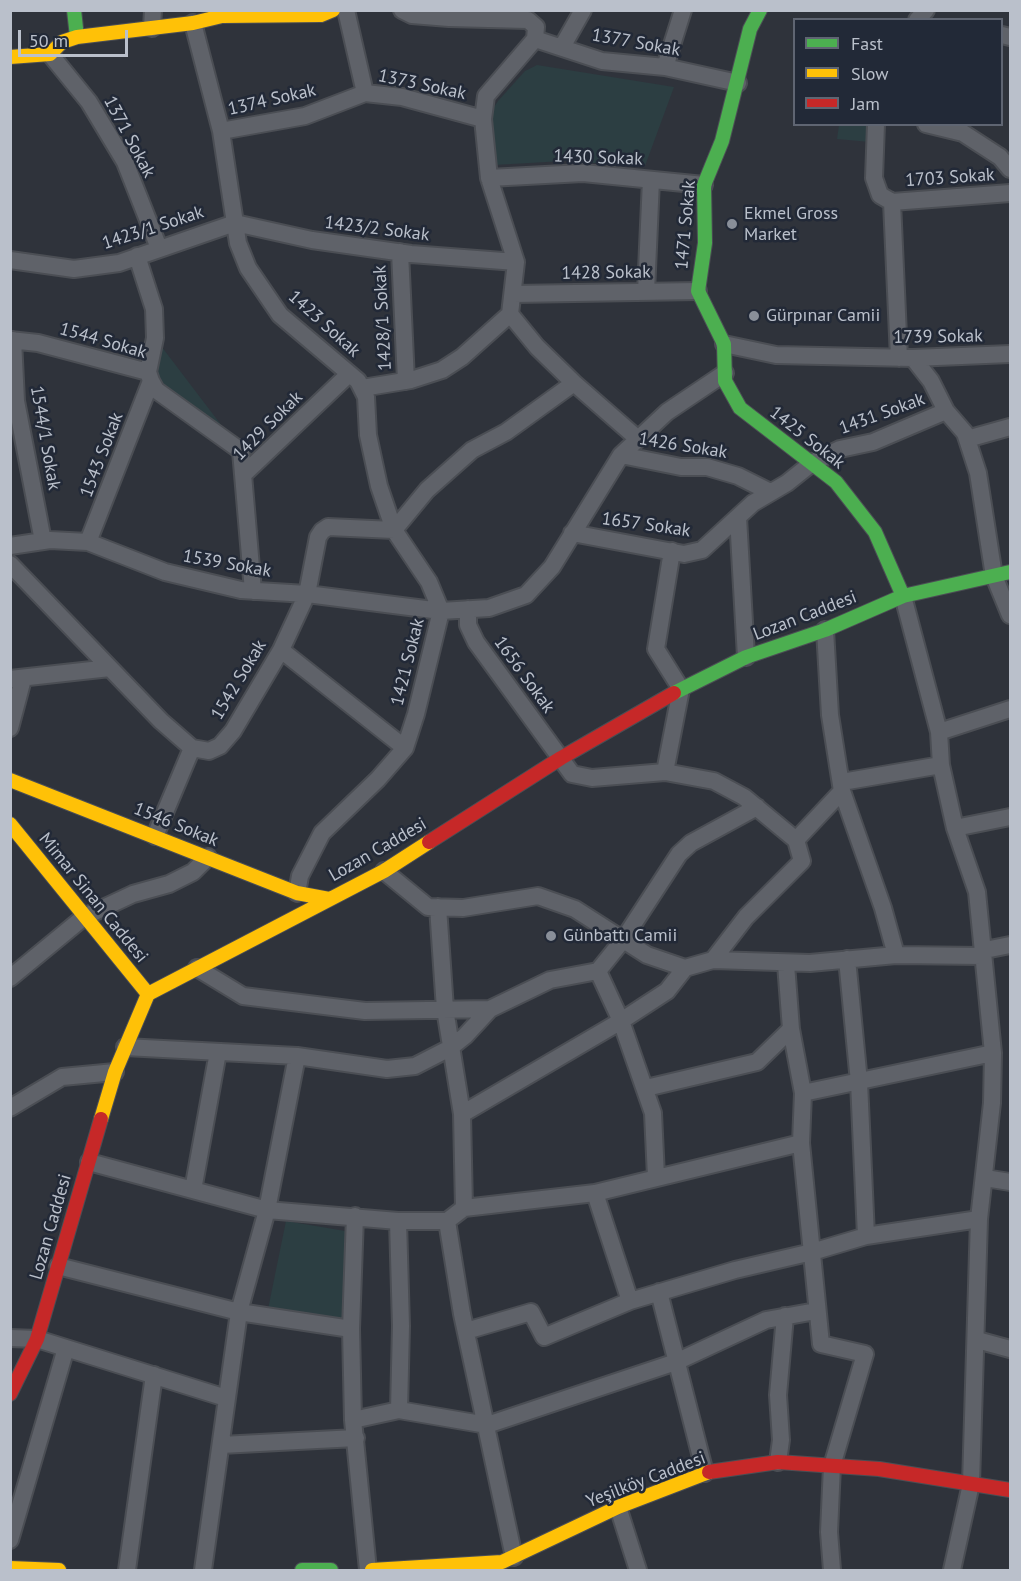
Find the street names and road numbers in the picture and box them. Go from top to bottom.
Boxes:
street label: 1377 Sokak [590,25,682,61]
street label: 1373 Sokak [376,65,468,105]
street label: 1374 Sokak [226,79,318,121]
street label: 1371 Sokak [98,92,160,182]
street label: 1430 Sokak [553,146,643,170]
street label: 1703 Sokak [905,164,995,192]
street label: 1471 Sokak [671,180,701,270]
street label: 1423/1 Sokak [99,201,207,255]
street label: 1423/2 Sokak [323,212,431,246]
street label: 1428 Sokak [561,261,651,285]
street label: 1428/1 Sokak [369,265,397,371]
street label: 1423 Sokak [284,286,364,362]
street label: 1544 Sokak [57,318,149,364]
street label: 1739 Sokak [893,325,983,349]
street label: 1544/1 Sokak [25,384,65,492]
street label: 1429 Sokak [229,387,307,465]
street label: 1431 Sokak [836,389,928,439]
street label: 1425 Sokak [765,402,849,474]
street label: 1543 Sokak [76,409,128,501]
street label: 1426 Sokak [637,428,729,464]
street label: 1657 Sokak [600,508,692,542]
street label: 1539 Sokak [181,546,273,582]
street label: Lozan Caddesi [750,586,860,646]
street label: 1421 Sokak [387,616,429,708]
street label: 1656 Sokak [489,632,559,718]
street label: 1542 Sokak [207,636,271,724]
street label: 1546 Sokak [130,798,222,852]
street label: Lozan Caddesi [325,813,431,887]
street label: Mimar Sinan Caddesi [34,829,152,967]
street label: Lozan Caddesi [26,1172,76,1282]
street label: Yeşilköy Caddesi [583,1447,709,1513]

